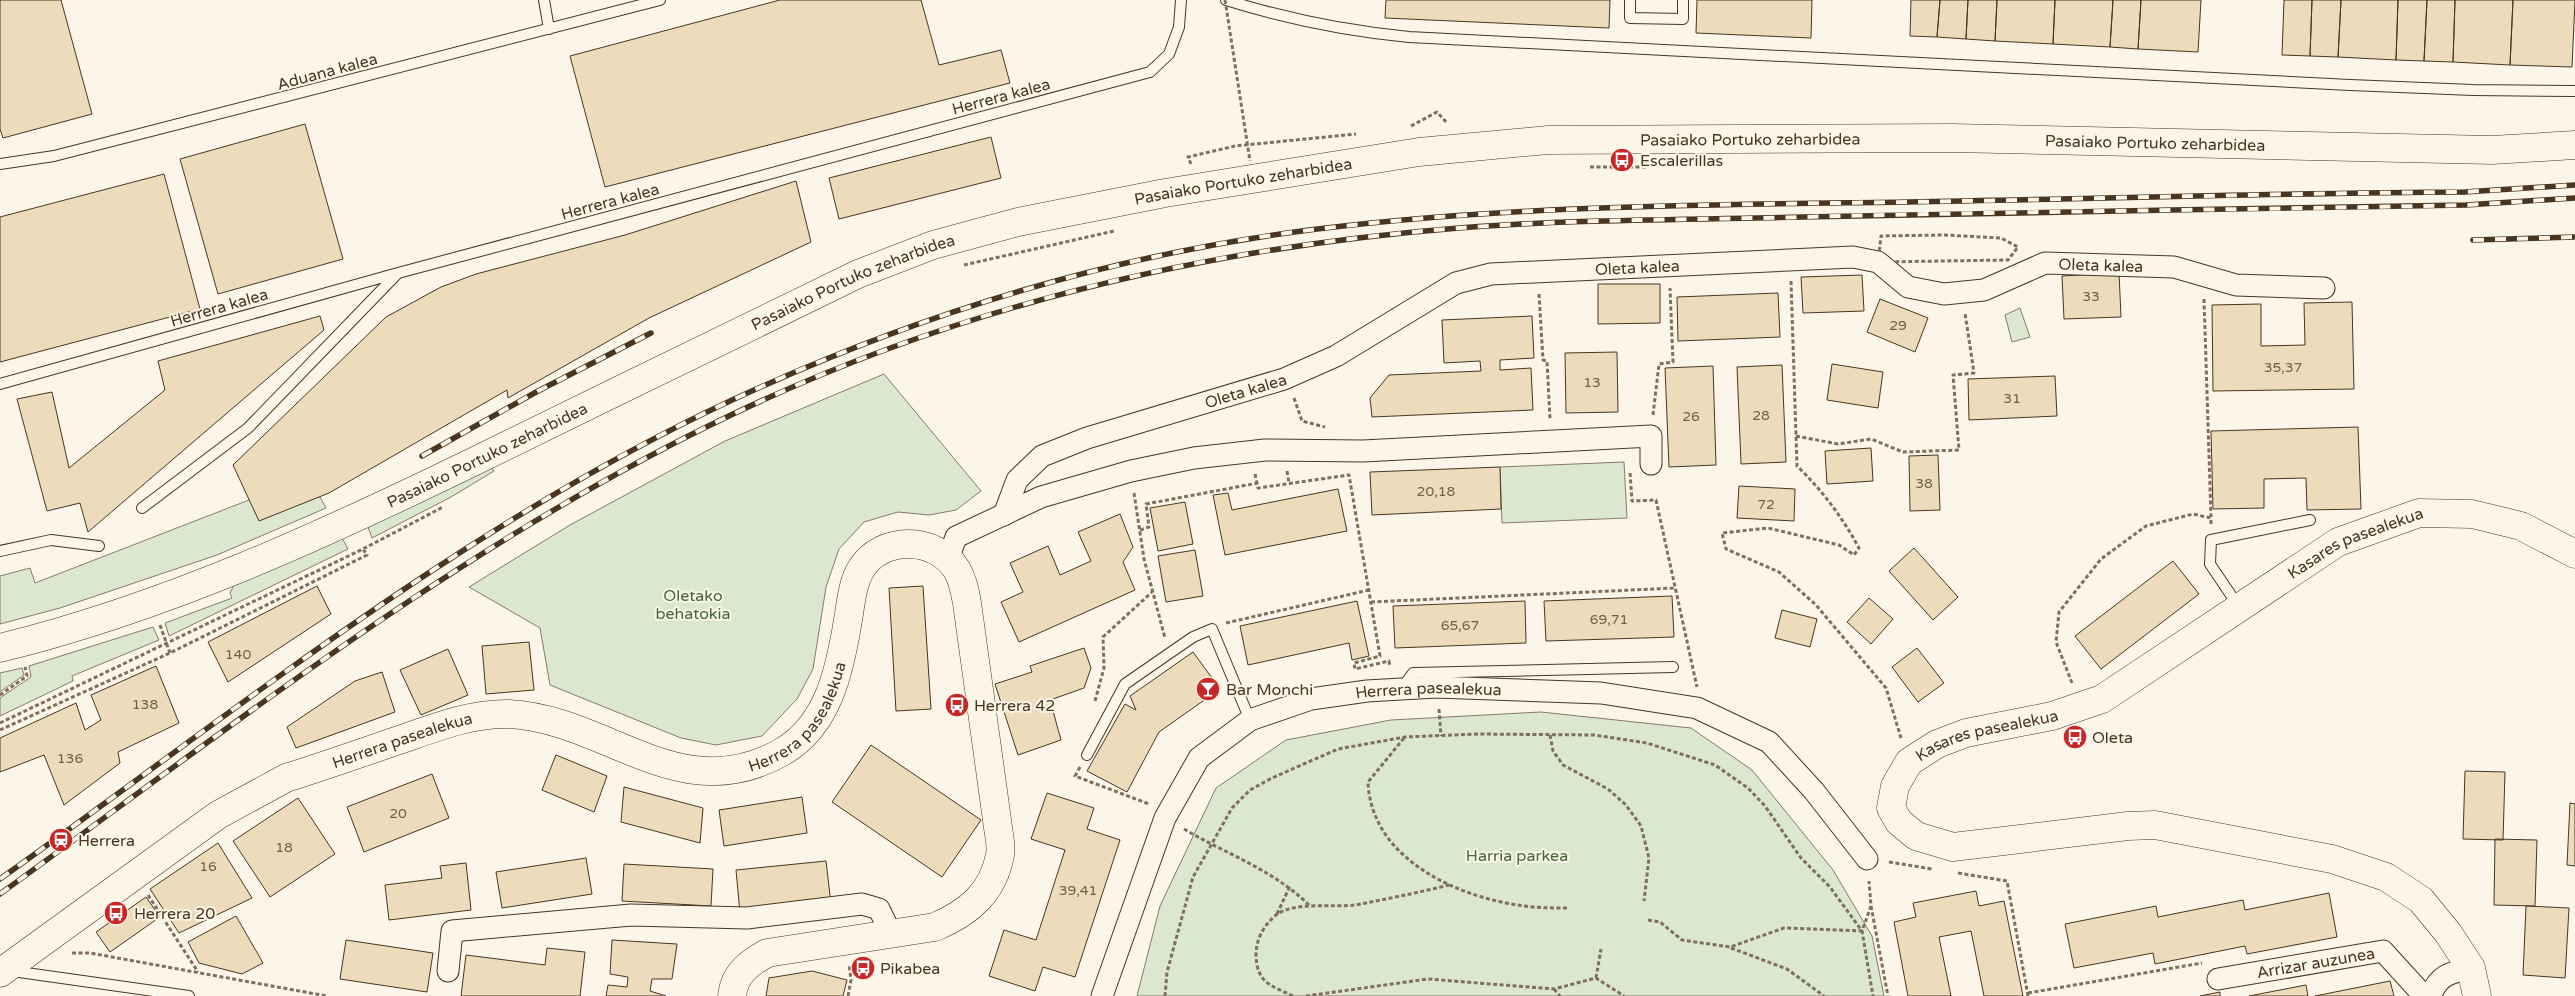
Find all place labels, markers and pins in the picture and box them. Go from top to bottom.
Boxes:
bus stop icon: Escalerillas [1609,147,1635,173]
place label: Escalerillas [1640,151,1723,171]
bar icon: Bar Monchi [1195,676,1221,702]
place label: Bar Monchi [1226,680,1313,700]
bus stop icon: Herrera 42 [944,692,970,718]
place label: Herrera 42 [974,696,1055,716]
bus stop icon: Oleta [2062,724,2088,750]
place label: Oleta [2092,728,2133,748]
station icon: Herrera [48,827,74,853]
place label: Herrera [78,831,135,851]
bus stop icon: Herrera 20 [103,900,129,926]
place label: Herrera 20 [134,904,215,924]
bus stop icon: Pikabea [850,955,876,981]
place label: Pikabea [880,959,940,979]

